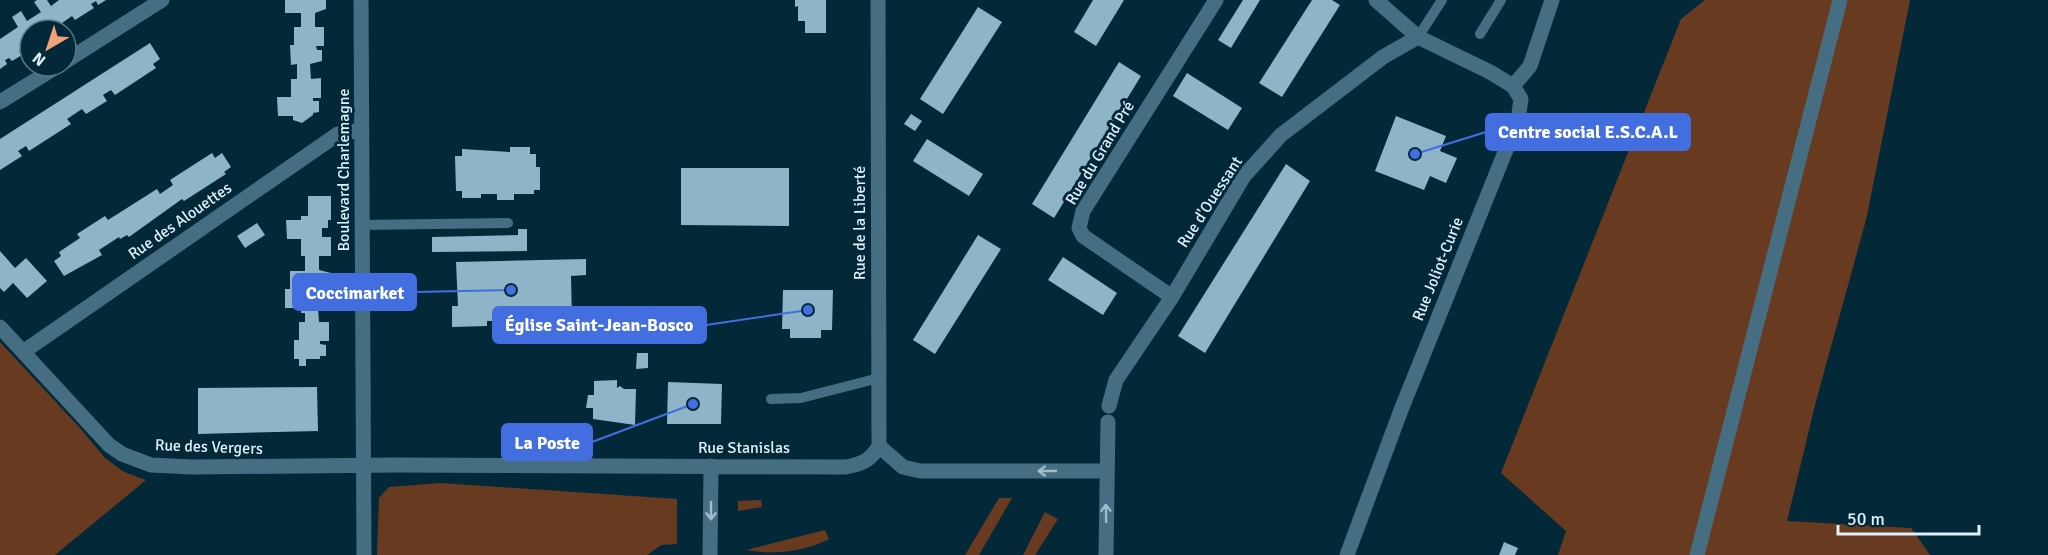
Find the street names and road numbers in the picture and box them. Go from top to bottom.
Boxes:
street label: Boulevard Charlemagne [334,88,354,252]
street label: Rue du Grand Pré [1061,97,1139,209]
street label: Rue d'Ouessant [1173,152,1247,251]
street label: Rue de la Liberté [850,166,870,280]
street label: Rue des Alouettes [124,178,236,264]
street label: Rue Joliot-Curie [1408,214,1468,324]
street label: Rue des Vergers [155,435,263,459]
street label: Rue Stanislas [698,438,790,458]

